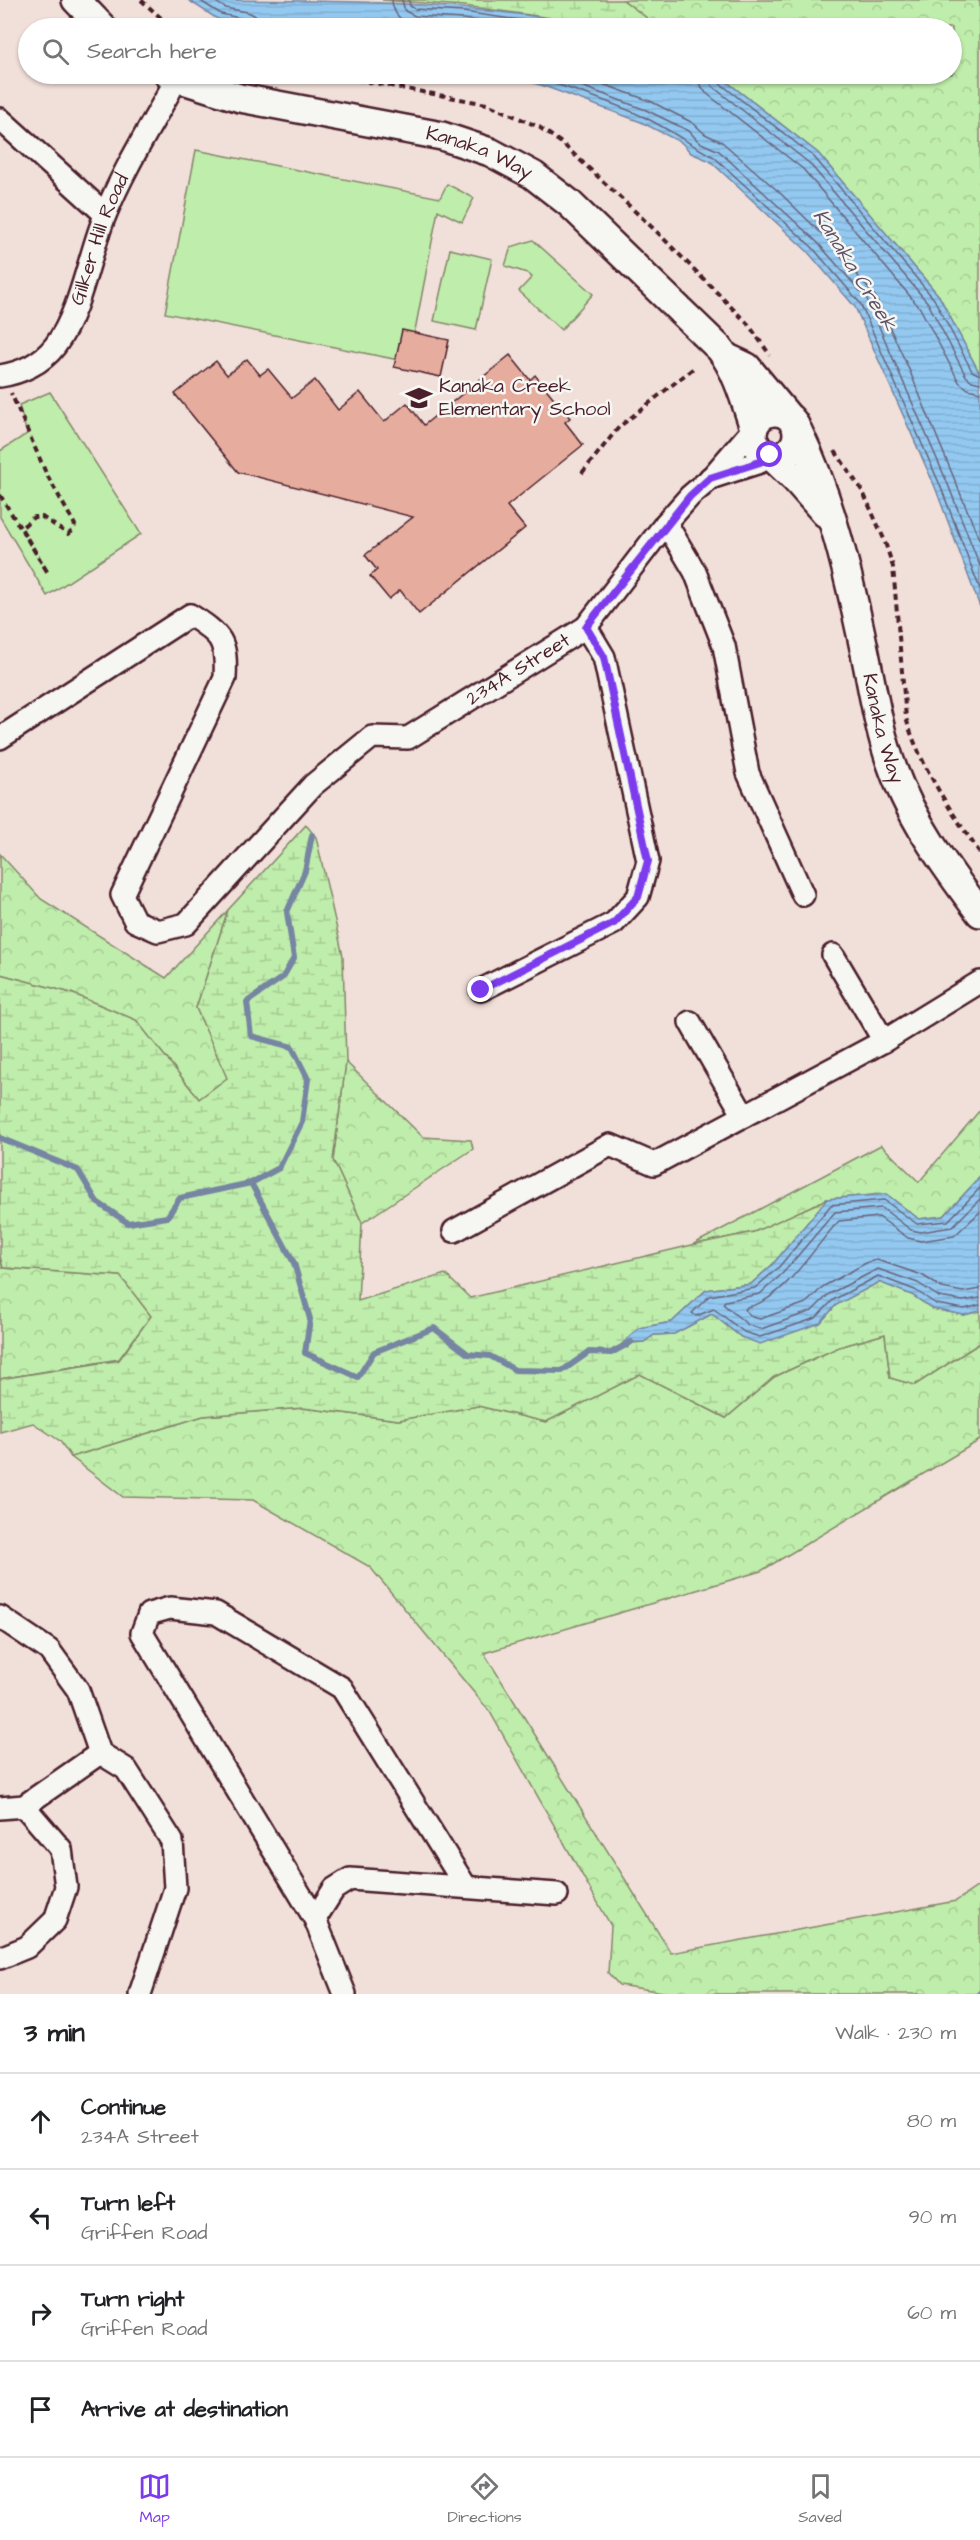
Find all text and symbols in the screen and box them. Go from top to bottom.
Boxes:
search box [18,18,962,84]
icon: search [39,35,72,68]
text: Search here [87,36,217,67]
street label: Kanaka Way [424,119,538,187]
street label: Gilker Hill Road [63,169,136,309]
water label: Kanaka Creek [806,204,905,337]
place label: Kanaka Creek Elementary School [439,372,611,424]
school or university icon: Kanaka Creek Elementary School [404,383,434,413]
route start [756,441,782,467]
street label: 234A Street [461,626,576,712]
street label: Kanaka Way [855,671,911,788]
route end [467,976,493,1002]
text: 3 min [24,2015,85,2051]
text: Walk · 230 m [835,2019,956,2047]
text: Continue [81,2092,166,2123]
icon: ahead [24,2105,57,2138]
text: 80 m [907,2107,956,2135]
text: 234A Street [81,2123,199,2151]
text: Turn left [81,2188,175,2219]
icon: left [24,2201,57,2234]
text: 90 m [908,2203,956,2231]
text: Griffen Road [81,2219,207,2247]
text: Turn right [81,2284,184,2315]
icon: right [24,2297,57,2330]
text: 60 m [907,2299,956,2327]
text: Griffen Road [81,2315,207,2343]
icon: arrive [24,2393,57,2426]
text: Arrive at destination [81,2394,288,2425]
tab: Map [138,2470,171,2528]
tab: Directions [448,2470,522,2528]
tab: Saved [798,2470,842,2528]

